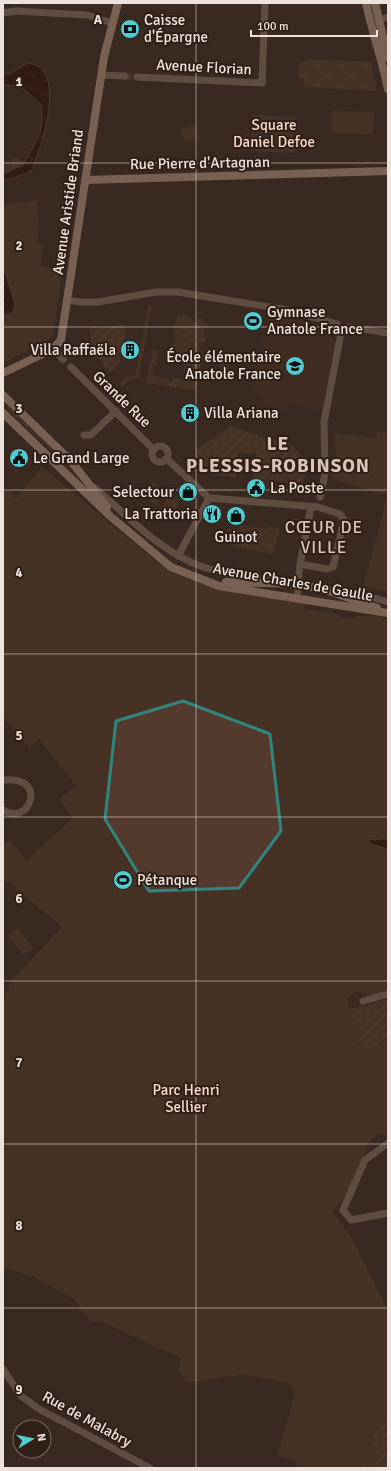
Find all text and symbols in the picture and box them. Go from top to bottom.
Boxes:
place label: Caisse d'Épargne [144,11,208,46]
text: A [94,12,103,28]
scale bar [251,12,377,38]
bank icon: Caisse d'Épargne [119,18,141,40]
text: 100 m [257,19,289,34]
street label: Avenue Florian [156,56,252,78]
text: 1 [15,74,23,90]
park label: Square Daniel Defoe [233,116,315,151]
street label: Avenue Aristide Briand [49,128,87,276]
street label: Rue Pierre d'Artagnan [130,153,270,173]
text: 2 [15,238,23,254]
place label: Gymnase Anatole France [267,303,363,338]
sports icon: Gymnase Anatole France [242,310,264,332]
building icon: Villa Raffaëla [119,339,141,361]
place label: Villa Raffaëla [31,341,116,359]
place label: École élémentaire Anatole France [166,347,281,383]
school or university icon: École élémentaire Anatole France [284,355,306,377]
street label: Grande Rue [89,367,155,431]
text: 3 [15,401,23,417]
building icon: Villa Ariana [179,402,201,424]
place label: Villa Ariana [204,404,279,422]
district label: LE PLESSIS-ROBINSON [186,432,370,478]
public building icon: Le Grand Large [8,447,30,469]
place label: Le Grand Large [33,449,129,467]
public building icon: La Poste [245,477,267,499]
place label: La Poste [270,479,324,497]
shop icon: Selectour [177,481,199,503]
place label: Selectour [113,483,174,501]
restaurant icon: La Trattoria [201,503,223,525]
place label: La Trattoria [124,505,198,523]
shop icon: Guinot [225,505,247,527]
district label: CŒUR DE VILLE [285,517,363,558]
place label: Guinot [215,528,257,546]
street label: Avenue Charles de Gaulle [211,559,375,605]
text: 4 [15,565,23,581]
text: 5 [15,728,23,744]
sports icon: Pétanque [112,869,134,891]
place label: Pétanque [137,871,197,889]
text: 6 [15,891,23,907]
text: 7 [15,1055,23,1071]
park label: Parc Henri Sellier [152,1081,220,1116]
text: 8 [15,1218,23,1234]
text: 9 [15,1382,23,1398]
street label: Rue de Malabry [39,1387,135,1451]
north arrow [12,1419,52,1459]
text: N [34,1432,48,1442]

